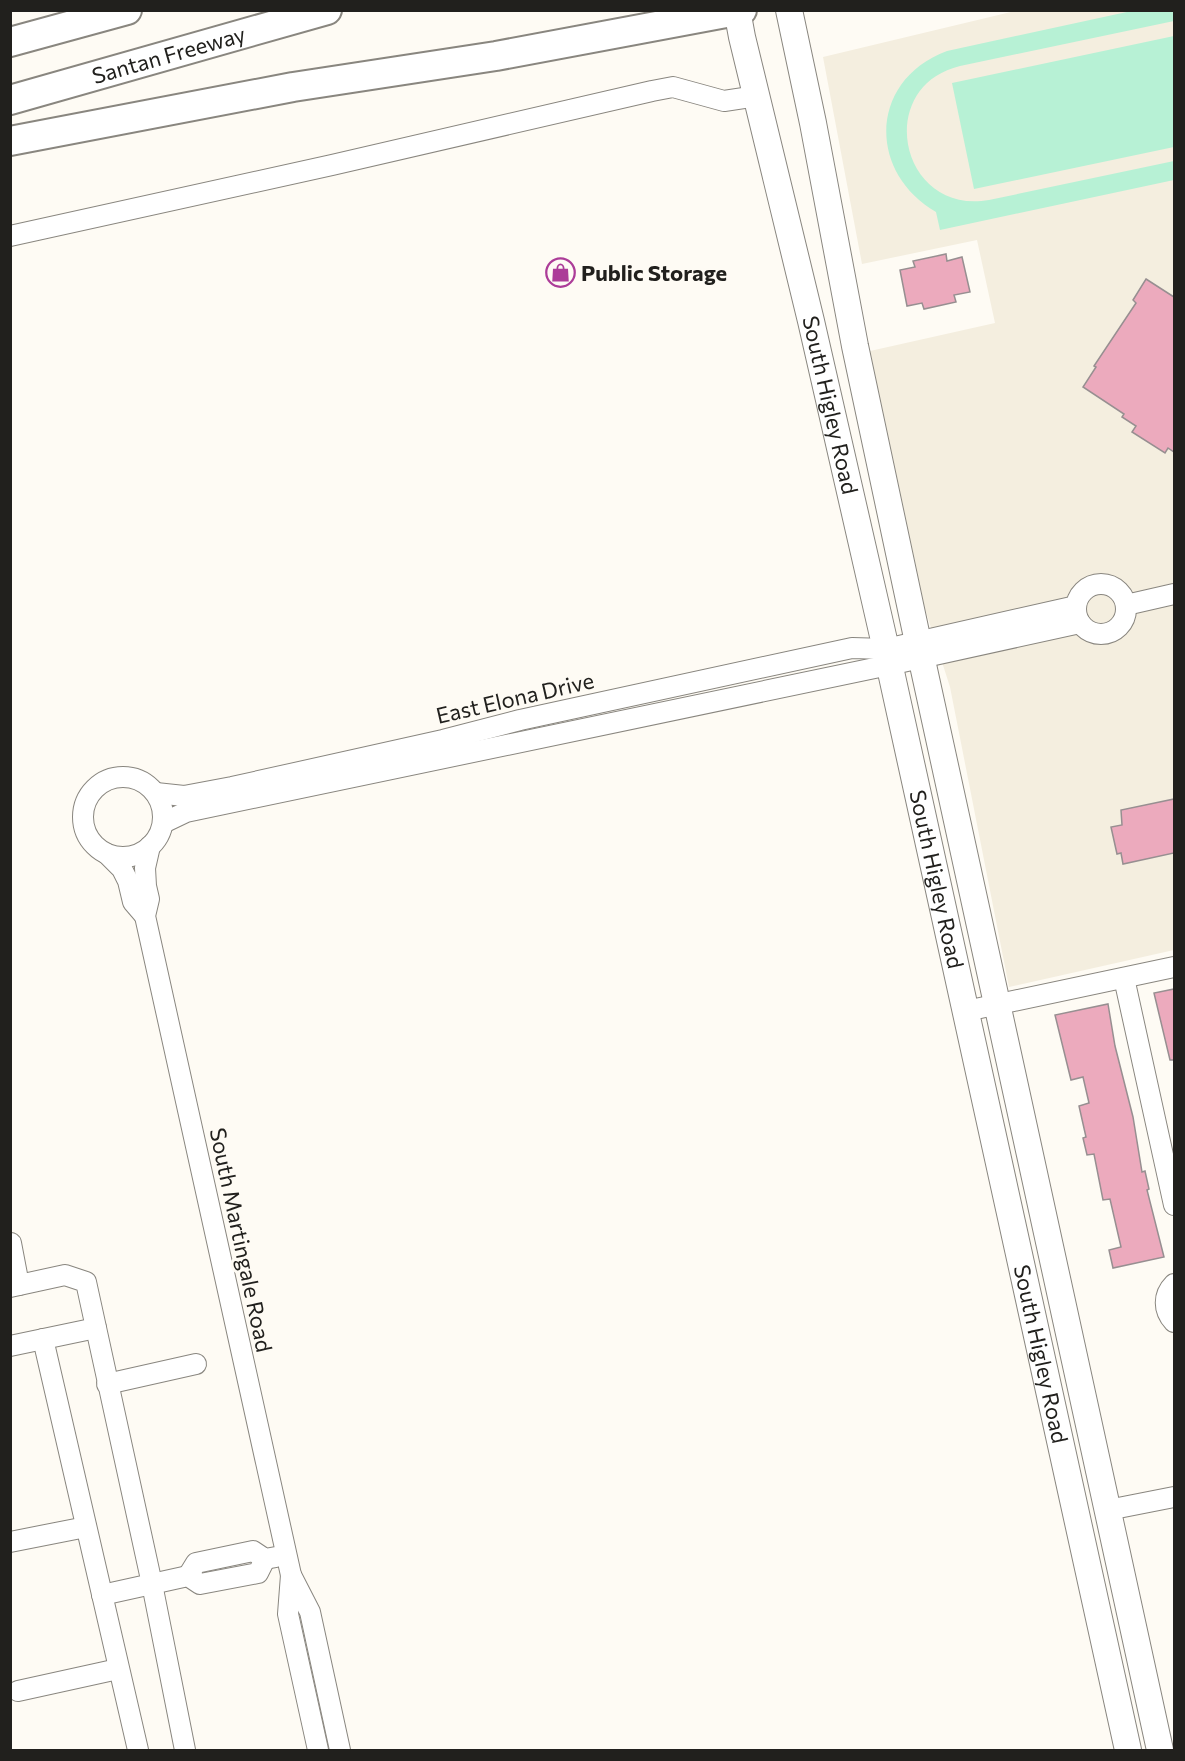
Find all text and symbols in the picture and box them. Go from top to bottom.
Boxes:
street label: Santan Freeway [89,20,248,89]
shop icon: Public Storage [544,257,576,289]
place label: Public Storage [581,259,727,286]
street label: South Higley Road [797,313,864,497]
street label: East Elona Drive [433,666,596,729]
street label: South Higley Road [904,787,970,971]
street label: South Martingale Road [205,1125,278,1355]
street label: South Higley Road [1009,1262,1074,1446]

